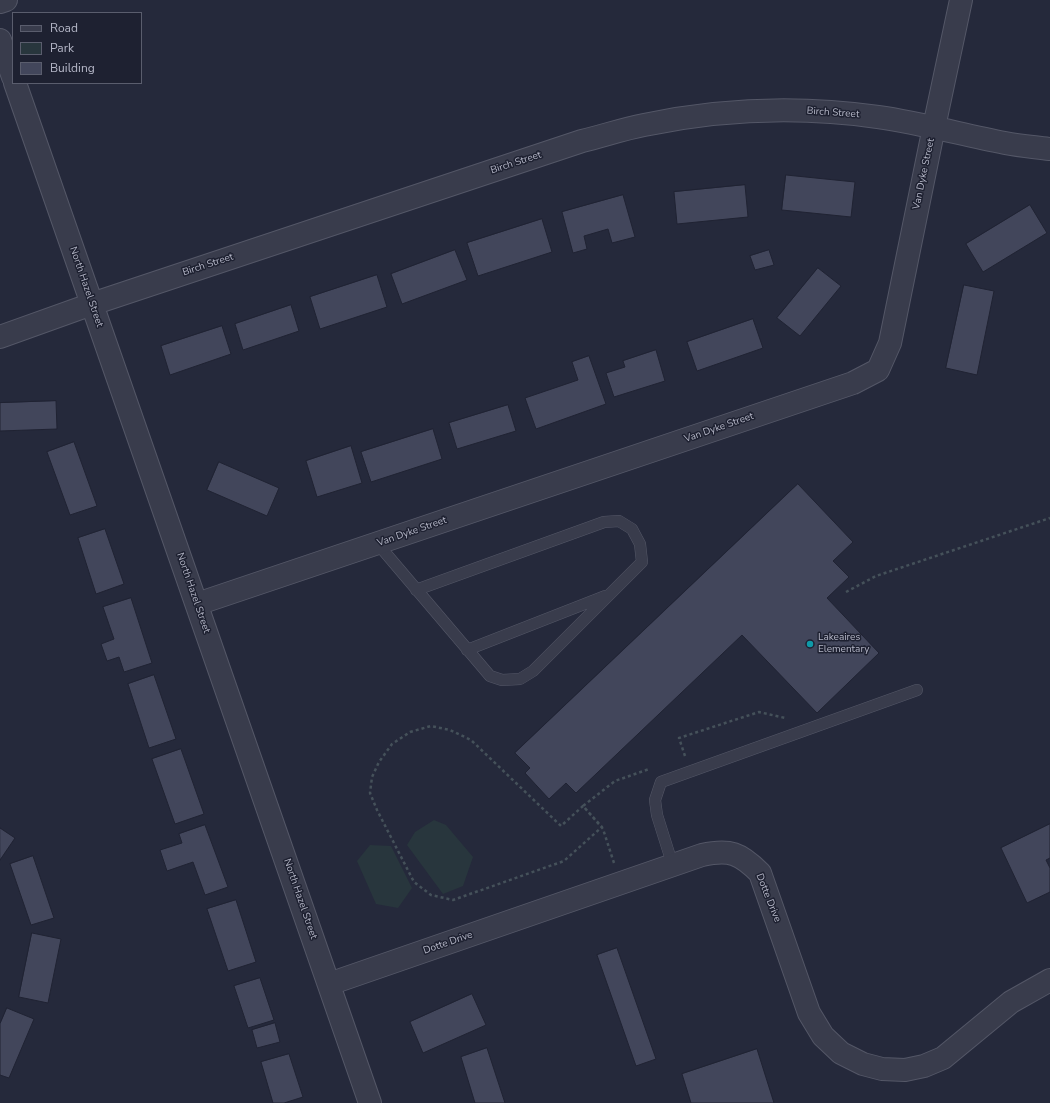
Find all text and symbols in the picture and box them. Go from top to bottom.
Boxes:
legend [12,12,142,84]
text: Road [50,20,78,36]
text: Park [50,40,74,56]
text: Building [50,60,95,76]
street label: Birch Street [806,105,860,121]
street label: Van Dyke Street [911,137,937,211]
street label: Birch Street [489,149,543,177]
street label: North Hazel Street [67,245,105,329]
street label: Birch Street [181,251,235,279]
street label: Van Dyke Street [683,411,755,445]
street label: Van Dyke Street [376,515,448,549]
street label: North Hazel Street [174,551,212,635]
place label: Lakeaires Elementary [818,632,869,656]
marker: Lakeaires Elementary [805,639,815,649]
street label: North Hazel Street [281,857,319,941]
street label: Dotte Drive [753,872,783,924]
street label: Dotte Drive [422,929,474,957]

